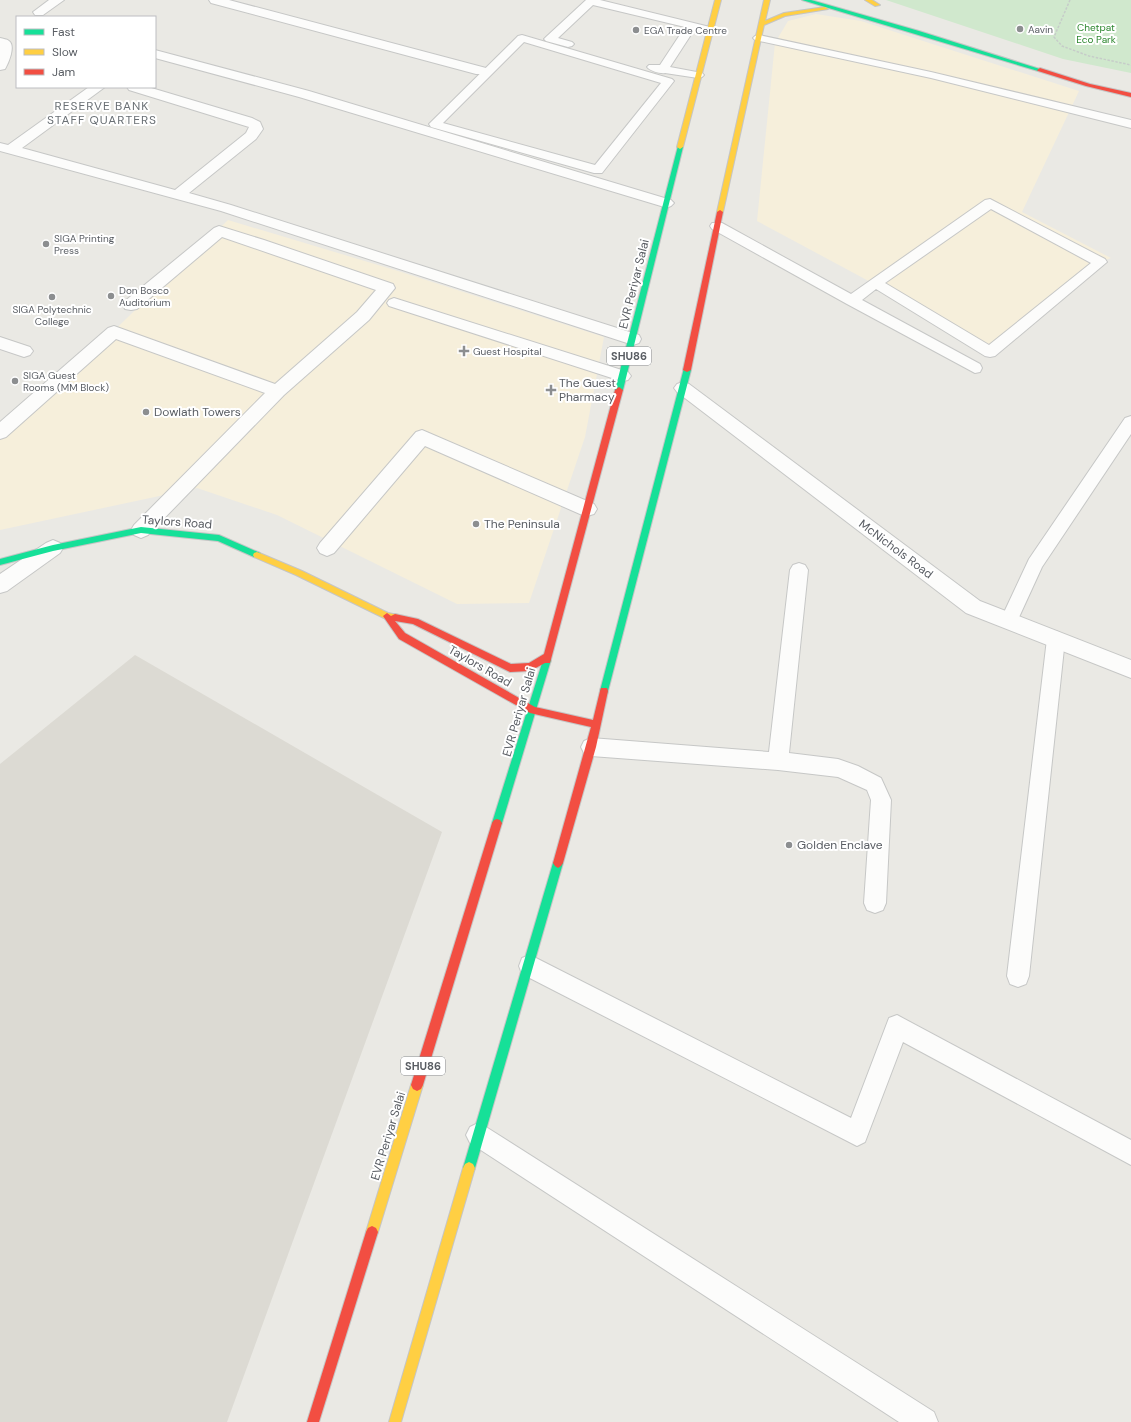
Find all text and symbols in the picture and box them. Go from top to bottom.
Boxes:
legend [16,16,156,88]
park label: Chetpat Eco Park [1076,21,1116,46]
place label: Aavin [1028,23,1053,36]
text: Fast [52,24,75,40]
place label: EGA Trade Centre [644,24,727,37]
marker: Aavin [1015,24,1025,34]
marker: EGA Trade Centre [631,25,641,35]
text: Slow [52,44,78,60]
text: Jam [52,64,75,80]
district label: RESERVE BANK STAFF QUARTERS [47,98,157,128]
place label: SIGA Printing Press [54,232,115,257]
street label: EVR Periyar Salai [615,237,653,331]
marker: SIGA Printing Press [41,239,51,249]
place label: Don Bosco Auditorium [119,284,170,309]
marker: Don Bosco Auditorium [106,291,116,301]
marker: SIGA Polytechnic College [47,292,57,302]
place label: SIGA Polytechnic College [12,303,92,328]
marker: Guest Hospital [458,345,470,357]
place label: Guest Hospital [473,345,541,358]
road number: SHU86 [607,347,651,365]
place label: SIGA Guest Rooms (MM Block) [23,369,109,394]
place label: The Guest Pharmacy [559,375,616,405]
marker: SIGA Guest Rooms (MM Block) [10,376,20,386]
marker: The Guest Pharmacy [546,385,556,395]
place label: Dowlath Towers [154,404,241,420]
marker: Dowlath Towers [141,407,151,417]
street label: Taylors Road [141,512,213,532]
place label: The Peninsula [484,516,560,532]
street label: McNichols Road [856,516,936,582]
marker: The Peninsula [471,519,481,529]
street label: Taylors Road [446,642,514,690]
street label: EVR Periyar Salai [499,666,539,758]
place label: Golden Enclave [797,837,883,853]
marker: Golden Enclave [784,840,794,850]
road number: SHU86 [401,1057,445,1075]
street label: EVR Periyar Salai [367,1090,409,1182]

